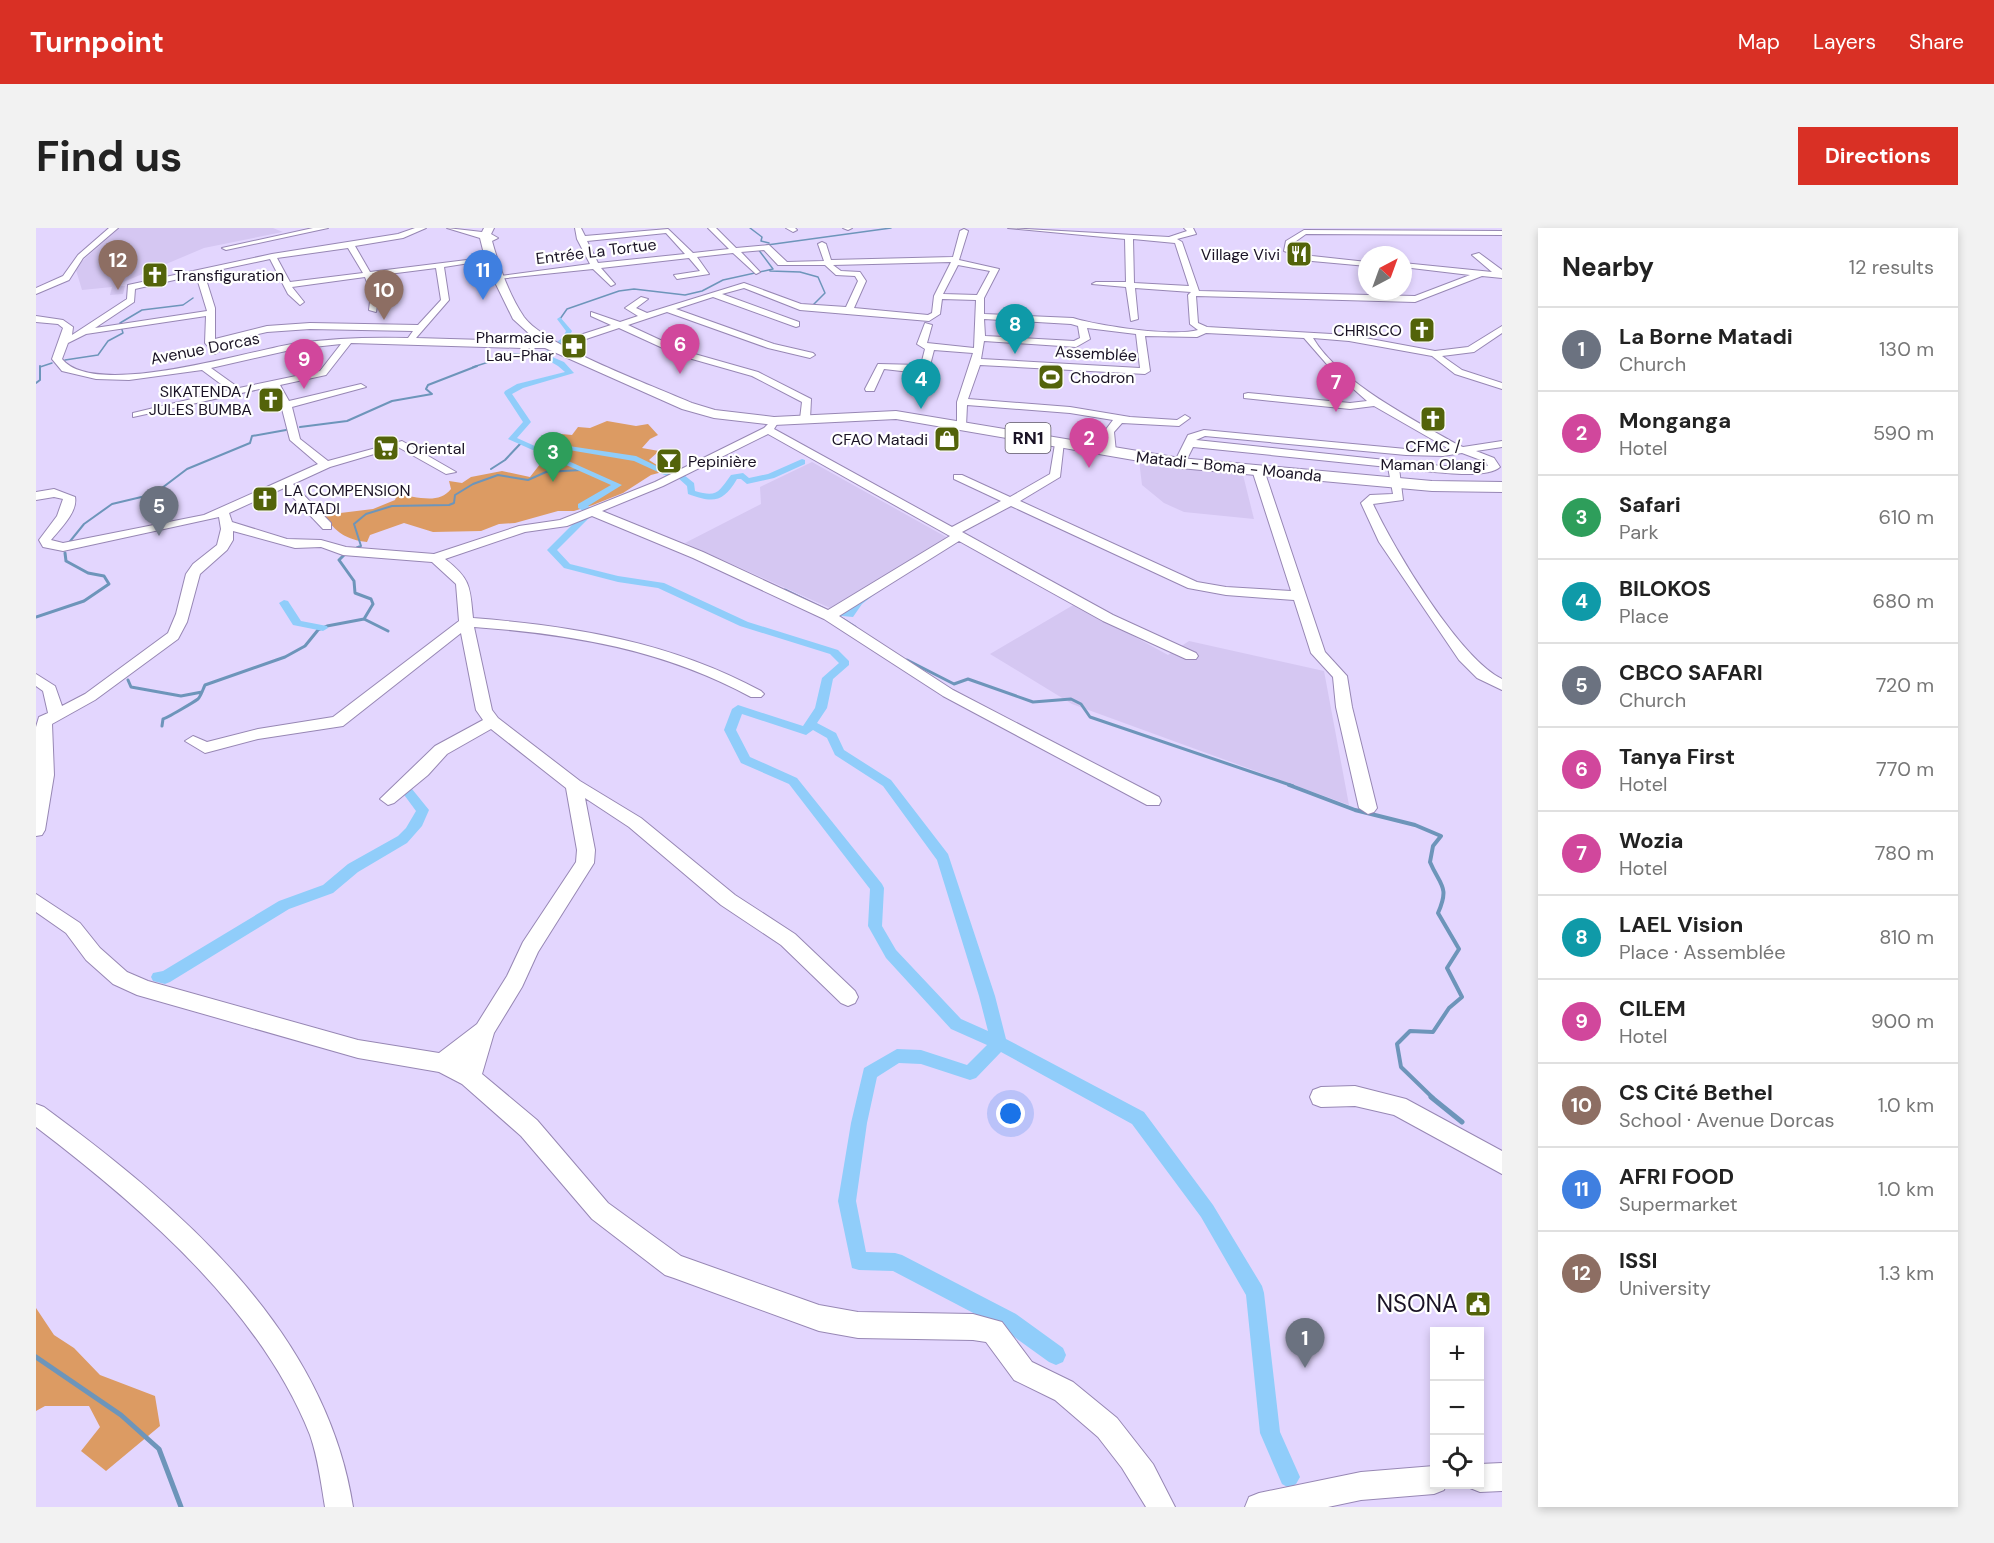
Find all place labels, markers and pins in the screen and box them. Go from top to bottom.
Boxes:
restaurant icon: Village Vivi [1284,239,1314,269]
pin: 12 [98,241,137,290]
place label: Village Vivi [1201,244,1280,265]
pin: 11 [464,250,502,300]
church icon: Transfiguration [140,260,170,290]
place label: Transfiguration [174,265,284,286]
pin: 10 [364,270,404,320]
pin: 8 [996,304,1034,354]
church icon: CHRISCO [1407,315,1437,345]
place label: CHRISCO [1333,320,1402,341]
pin: 6 [660,324,700,374]
place label: Pharmacie Lau-Phar [476,327,554,366]
pharmacy icon: Pharmacie Lau-Phar [559,331,589,361]
pin: 9 [284,340,324,389]
pin: 4 [902,360,940,409]
sports icon: Chodron [1036,362,1066,392]
pin: 7 [1316,362,1356,412]
place label: Chodron [1070,367,1134,388]
place label: SIKATENDA / JULES BUMBA [149,381,252,420]
church icon: SIKATENDA / JULES BUMBA [256,385,286,415]
church icon: CFMC / Maman Olangi [1418,404,1448,434]
pin: 2 [1070,418,1108,468]
shop icon: CFAO Matadi [932,424,962,454]
place label: CFAO Matadi [832,429,928,450]
pin: 3 [534,432,572,482]
supermarket icon: Oriental [371,433,401,463]
place label: CFMC / Maman Olangi [1380,436,1486,475]
place label: Oriental [406,438,465,459]
bar icon: Pepinière [654,446,684,476]
place label: Pepinière [688,451,757,472]
place label: LA COMPENSION MATADI [284,480,410,519]
church icon: LA COMPENSION MATADI [250,484,280,514]
pin: 5 [140,486,178,536]
place label: NSONA [1376,1288,1458,1319]
public building icon: NSONA [1463,1289,1493,1319]
pin: 1 [1286,1318,1324,1368]

